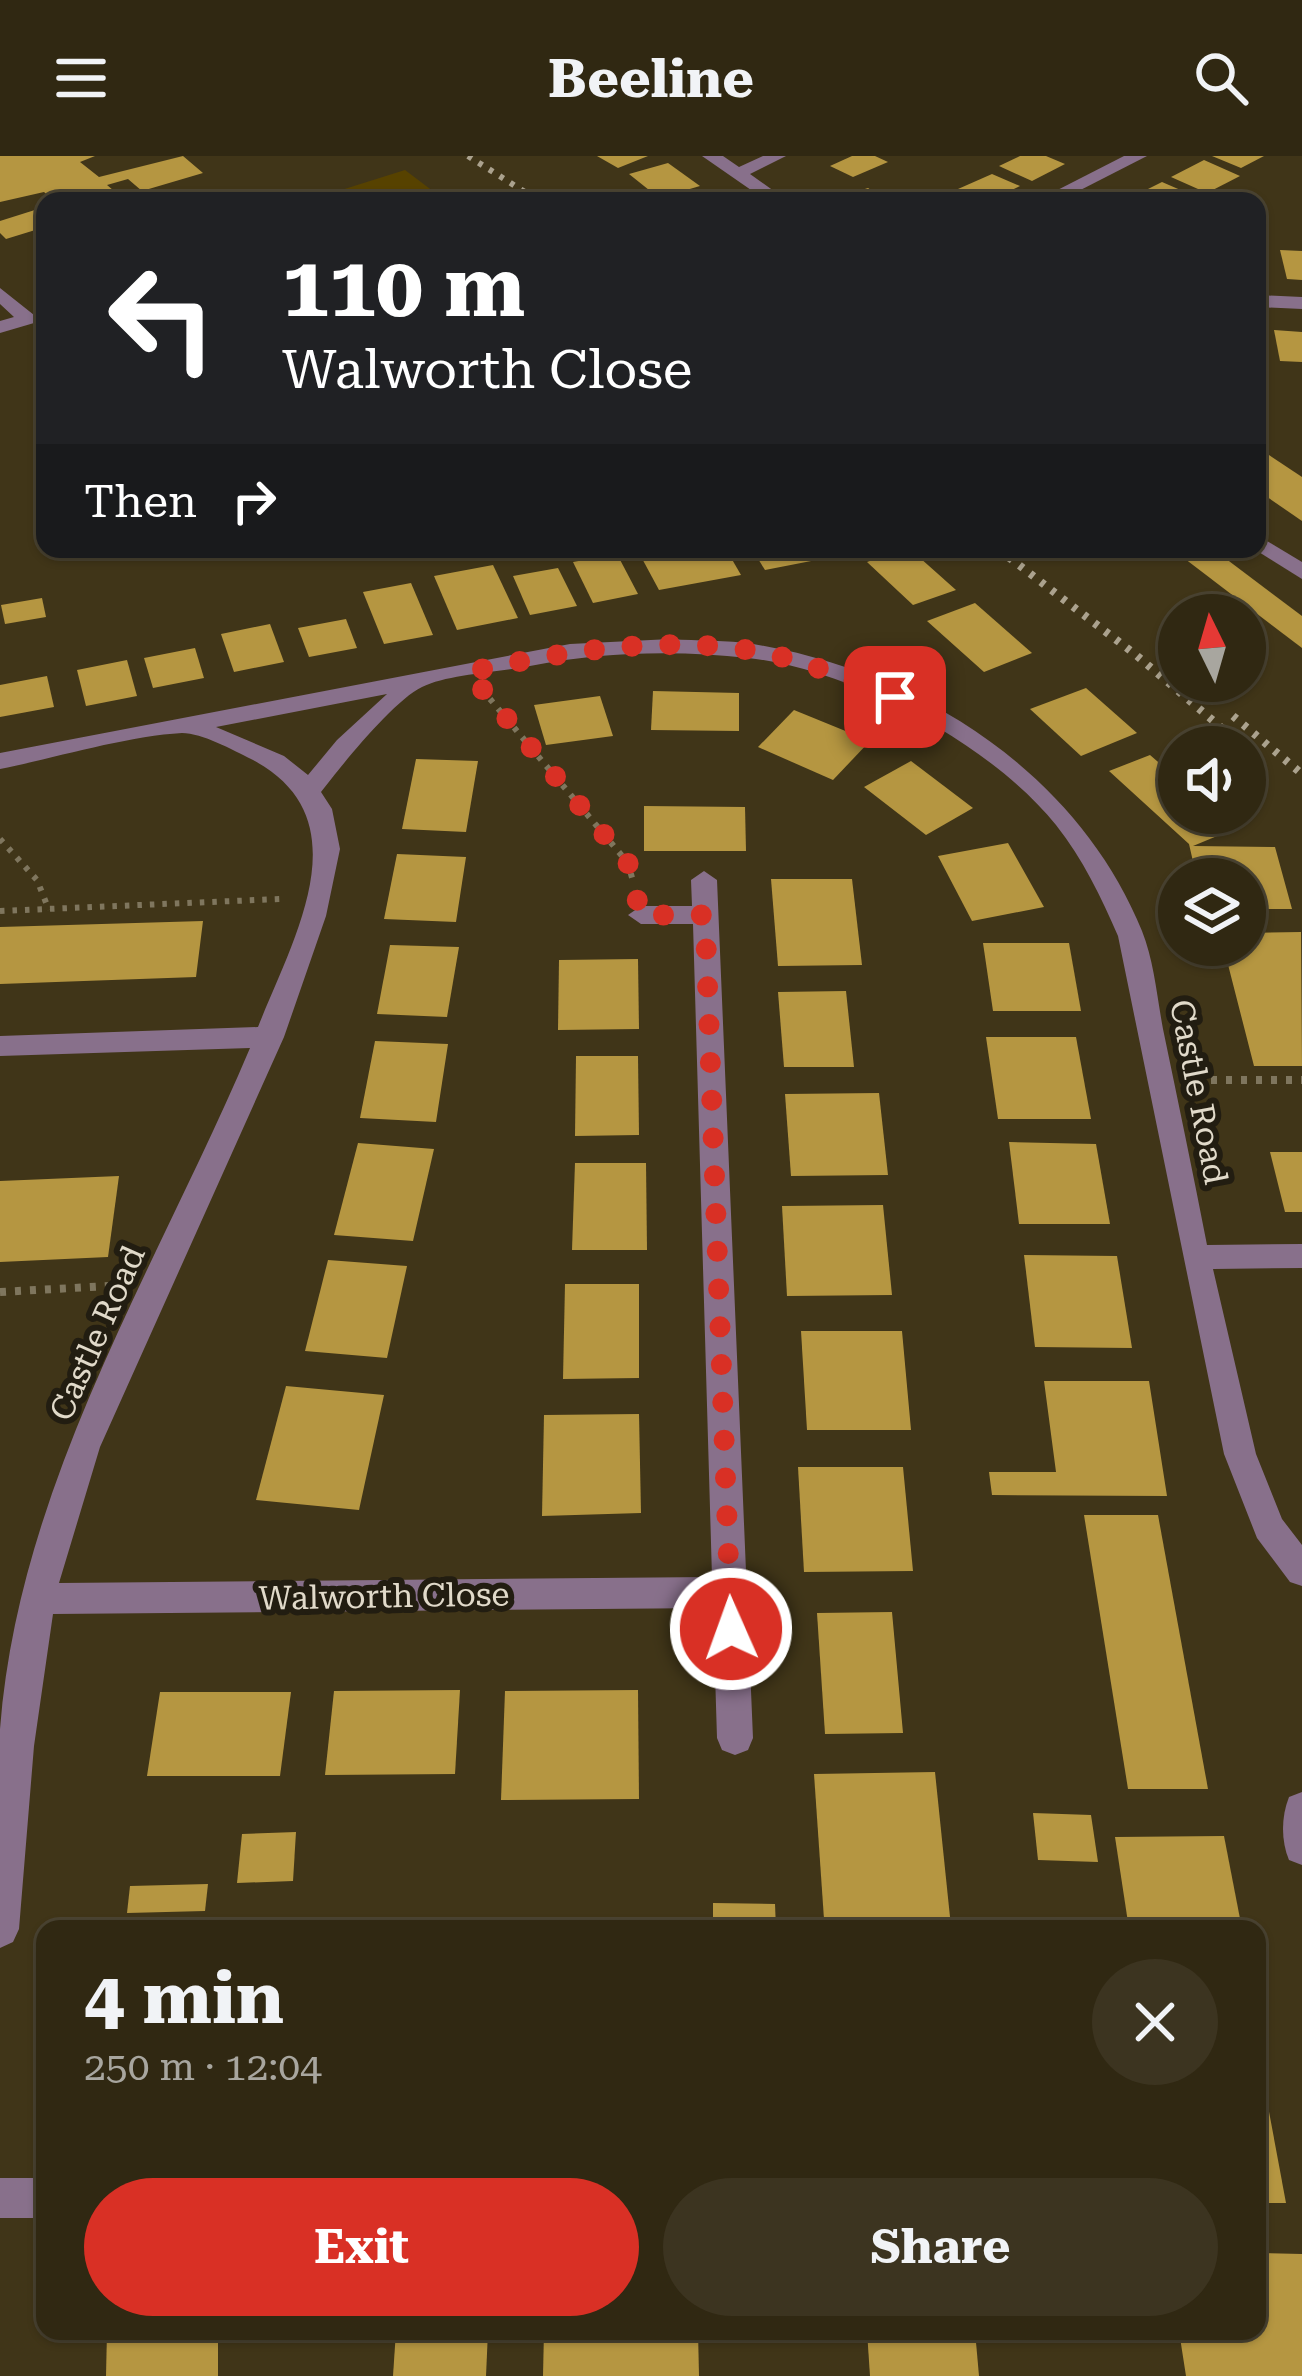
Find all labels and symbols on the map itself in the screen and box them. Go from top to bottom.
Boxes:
north arrow [1158,594,1266,702]
pin [844,646,946,748]
street label: Castle Road [1162,996,1236,1188]
street label: Castle Road [41,1240,153,1426]
position arrow [668,1566,794,1692]
street label: Walworth Close [258,1574,510,1618]

